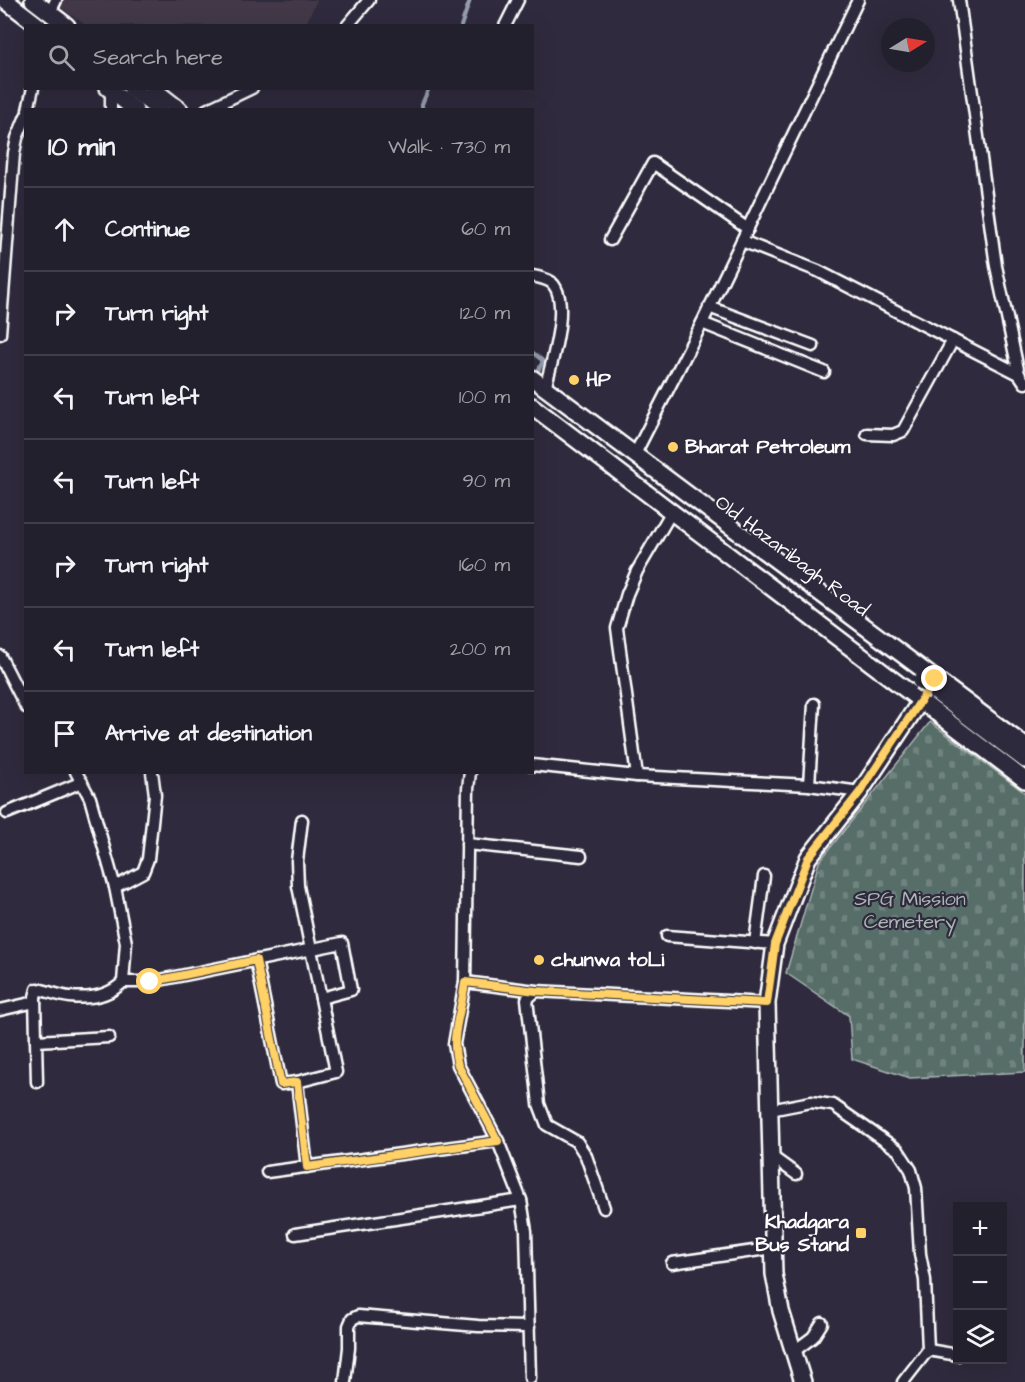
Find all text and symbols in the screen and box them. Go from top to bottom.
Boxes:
north arrow [881,18,935,72]
search box [24,24,534,90]
icon: search [45,41,78,74]
text: Search here [93,42,223,73]
text: 10 min [48,129,115,165]
text: Walk · 730 m [388,133,510,161]
icon: ahead [48,213,81,246]
text: Continue [105,214,190,245]
text: 60 m [461,215,510,243]
icon: right [48,297,81,330]
text: Turn right [105,298,208,329]
text: 120 m [460,299,510,327]
place label: HP [586,366,611,394]
marker: HP [567,373,581,387]
icon: left [48,381,81,414]
text: Turn left [105,382,199,413]
text: 100 m [459,383,510,411]
place label: Bharat Petroleum [685,433,851,461]
marker: Bharat Petroleum [666,440,680,454]
icon: left [48,465,81,498]
text: Turn left [105,466,199,497]
text: 90 m [462,467,510,495]
street label: Old Hazaribagh Road [708,489,875,624]
icon: right [48,549,81,582]
text: Turn right [105,550,208,581]
text: 160 m [459,551,510,579]
icon: left [48,633,81,666]
text: Turn left [105,634,199,665]
text: 200 m [450,635,510,663]
route end [921,665,947,691]
icon: arrive [48,717,81,750]
text: Arrive at destination [105,718,312,749]
park label: SPG Mission Cemetery [854,885,966,937]
place label: chunwa toLi [551,946,665,974]
marker: chunwa toLi [532,953,546,967]
route start [136,968,162,994]
map controls [953,1202,1007,1364]
button: + [953,1202,1007,1256]
place label: Khadgara Bus Stand [755,1208,850,1259]
marker: Khadgara Bus Stand [854,1226,868,1240]
button: − [953,1256,1007,1310]
button: layers [953,1310,1007,1364]

